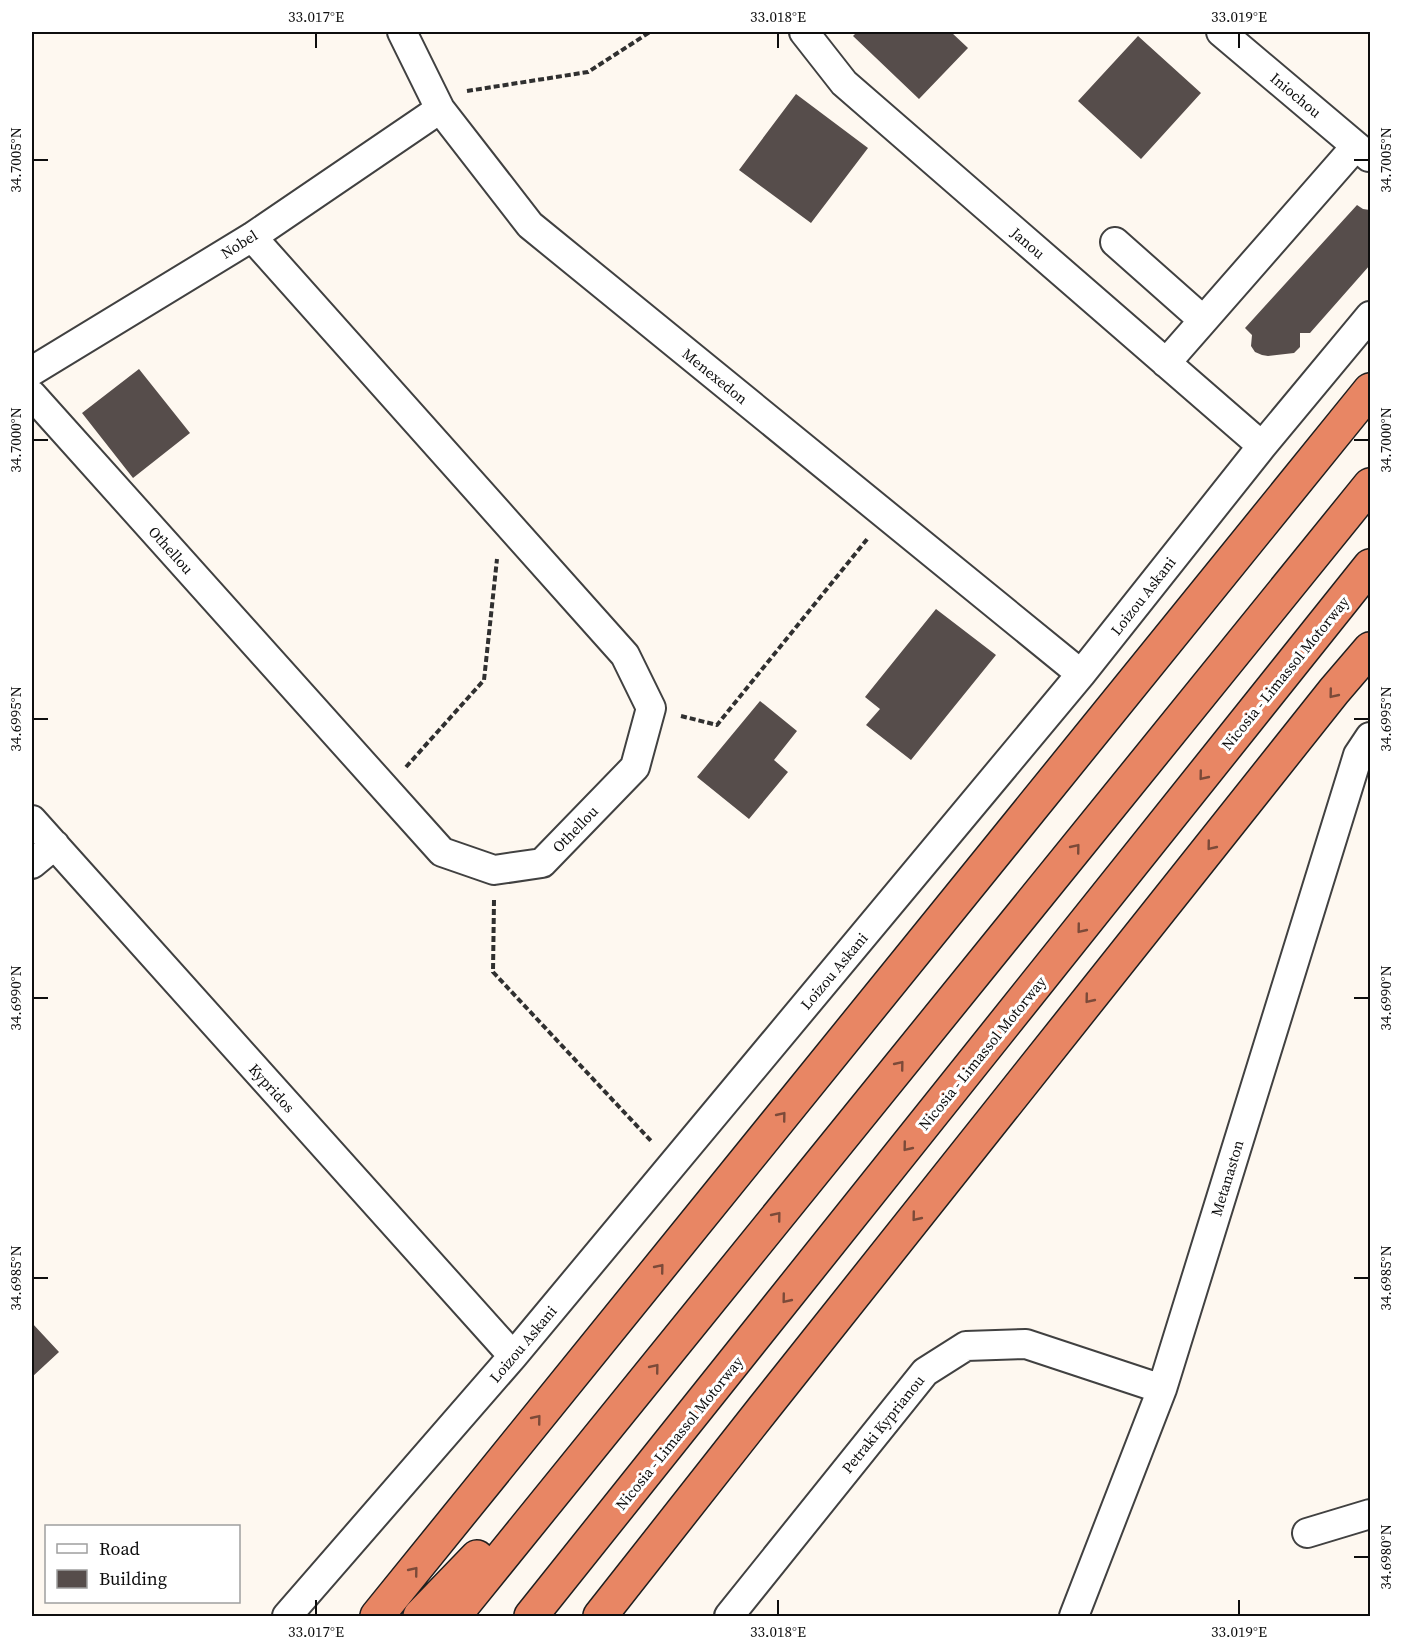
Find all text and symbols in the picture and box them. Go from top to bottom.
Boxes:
text: 33.017°E [288,6,344,27]
text: 33.018°E [750,6,806,27]
text: 33.019°E [1211,6,1267,27]
street label: Iniochou [1266,68,1326,123]
text: 34.7005°N [5,127,26,193]
text: 34.7005°N [1375,127,1396,193]
street label: Janou [1006,222,1050,264]
street label: Nobel [217,224,262,263]
street label: Menexedon [678,343,752,409]
text: 34.7000°N [5,407,26,473]
text: 34.7000°N [1375,407,1396,473]
street label: Othellou [144,522,198,579]
street label: Loizou Askani [1106,552,1180,640]
street label: Nicosia - Limassol Motorway [1216,591,1354,754]
text: 34.6995°N [5,686,26,752]
text: 34.6995°N [1375,686,1396,752]
one-way arrow [1329,687,1340,698]
one-way arrow [1199,769,1210,780]
street label: Othellou [547,801,603,857]
one-way arrow [1207,839,1218,850]
one-way arrow [1069,844,1080,855]
one-way arrow [1078,922,1089,933]
street label: Loizou Askani [796,928,872,1014]
text: 34.6990°N [5,965,26,1031]
text: 34.6990°N [1375,965,1396,1031]
street label: Nicosia - Limassol Motorway [913,971,1051,1134]
one-way arrow [1086,992,1097,1003]
street label: Kypridos [244,1059,300,1117]
one-way arrow [893,1061,904,1072]
one-way arrow [775,1112,786,1123]
street label: Metanaston [1205,1137,1249,1219]
one-way arrow [904,1140,915,1151]
one-way arrow [912,1210,923,1221]
one-way arrow [770,1212,781,1223]
text: 34.6985°N [5,1245,26,1311]
text: 34.6985°N [1375,1245,1396,1311]
one-way arrow [652,1264,663,1275]
one-way arrow [782,1292,793,1303]
street label: Loizou Askani [485,1301,561,1387]
street label: Nicosia - Limassol Motorway [610,1351,748,1514]
one-way arrow [647,1364,658,1375]
street label: Petraki Kyprianou [837,1370,929,1478]
one-way arrow [529,1415,540,1426]
text: 34.6980°N [1375,1524,1396,1590]
legend [45,1525,240,1603]
text: Road [99,1536,140,1561]
text: Building [99,1566,167,1591]
one-way arrow [407,1567,418,1578]
text: 33.017°E [288,1621,344,1642]
text: 33.018°E [750,1621,806,1642]
text: 33.019°E [1211,1621,1267,1642]

